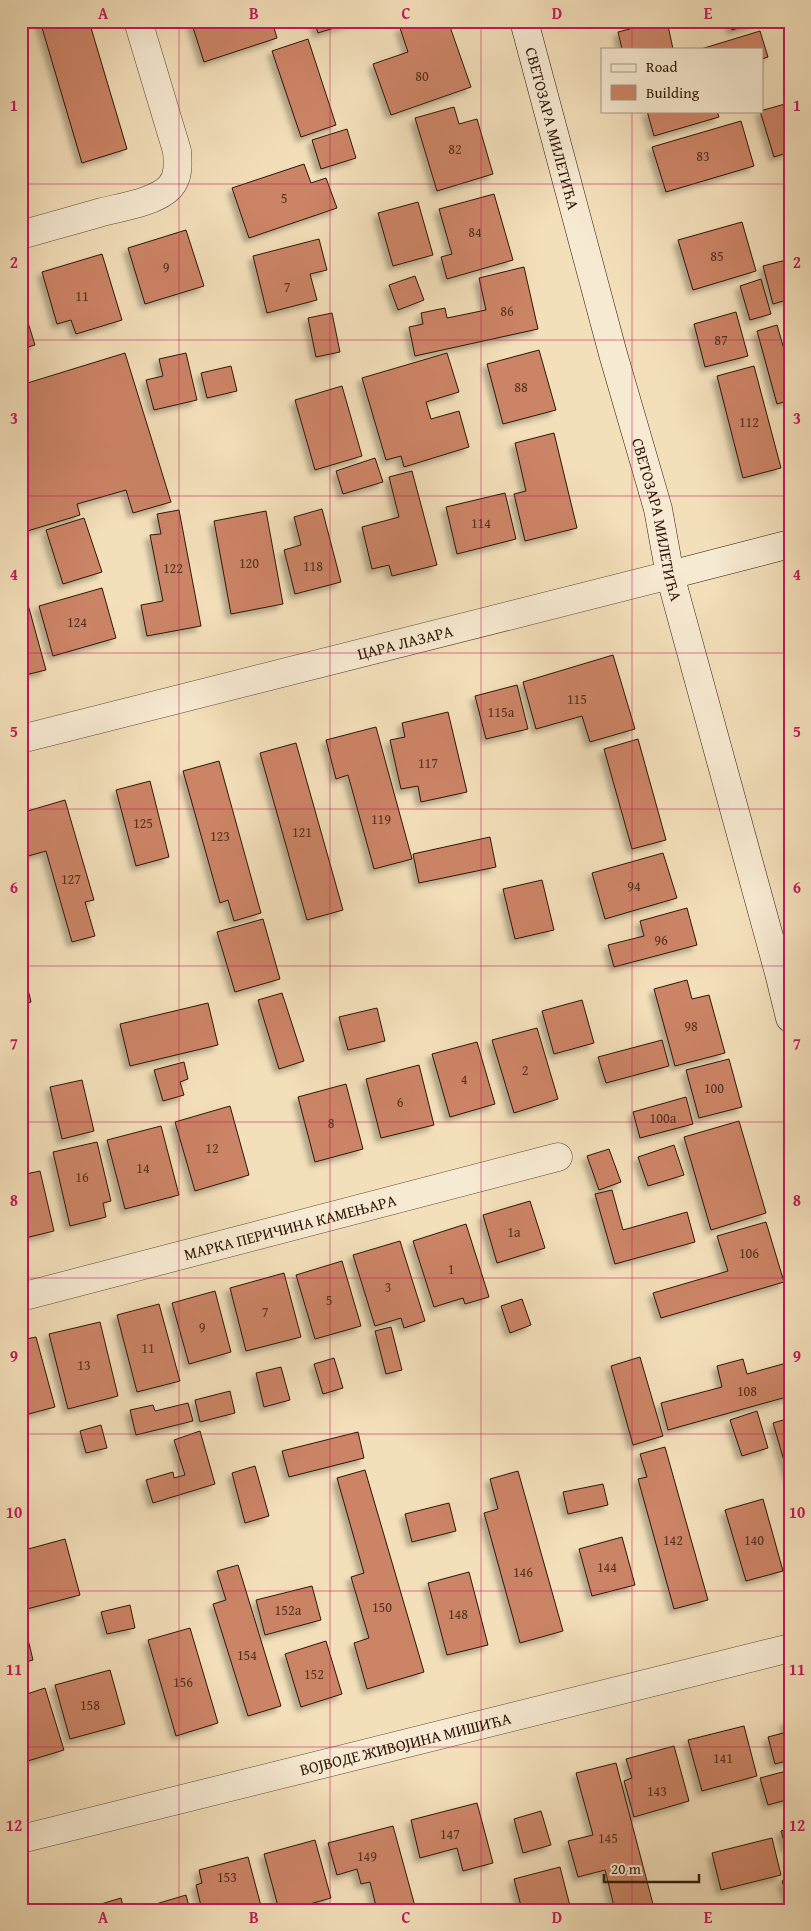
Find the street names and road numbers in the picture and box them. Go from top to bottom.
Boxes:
street label: СВЕТОЗАРА МИЛЕТИЋА [519,44,586,212]
street label: СВЕТОЗАРА МИЛЕТИЋА [626,435,689,604]
street label: ЦАРА ЛАЗАРА [354,618,456,666]
street label: МАРКА ПЕРИЧИНА КАМЕЊАРА [181,1188,399,1266]
street label: ВОЈВОДЕ ЖИВОЈИНА МИШИЋА [297,1706,514,1781]

